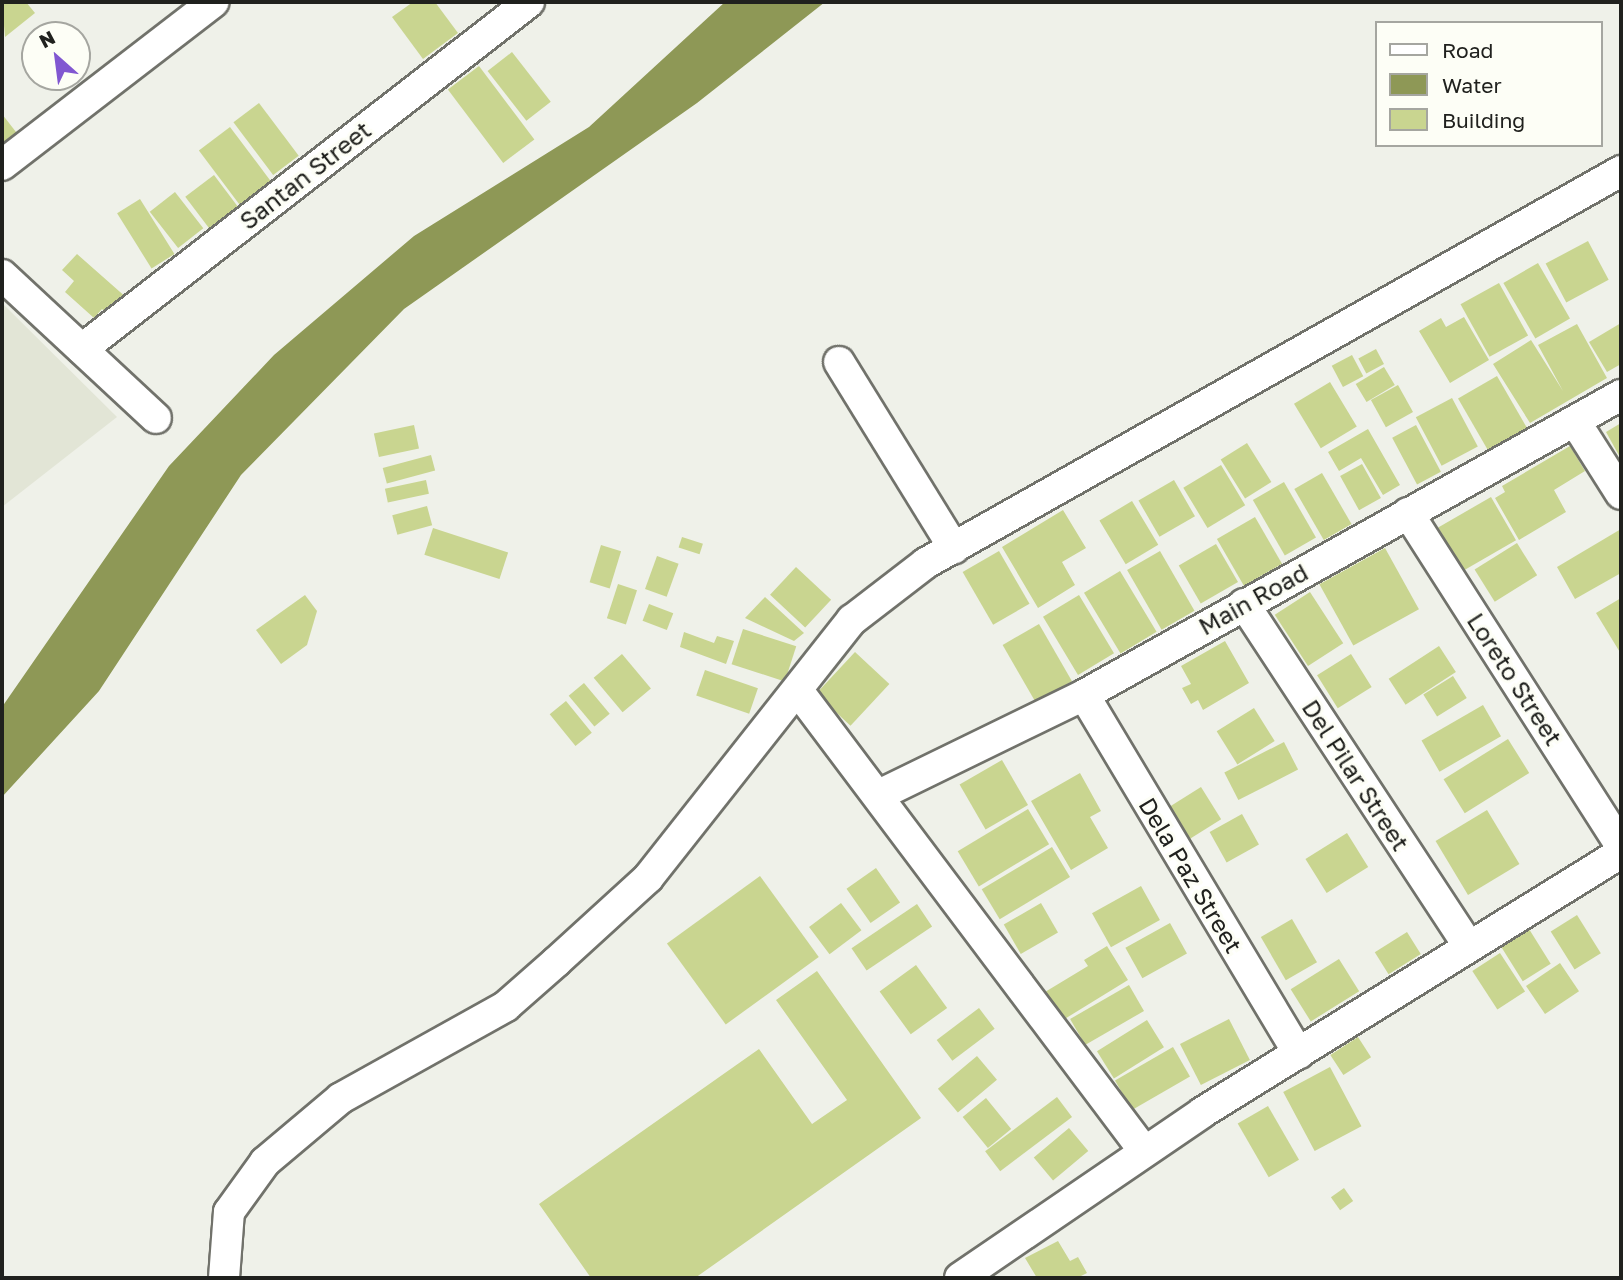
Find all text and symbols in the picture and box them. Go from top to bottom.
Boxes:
north arrow [21,21,91,91]
legend [1374,21,1602,147]
text: N [35,25,59,52]
text: Road [1442,37,1493,63]
text: Water [1442,72,1502,98]
text: Building [1442,107,1525,133]
street label: Santan Street [234,115,376,235]
street label: Main Road [1193,557,1313,641]
street label: Loreto Street [1462,607,1568,751]
street label: Del Pilar Street [1296,694,1416,856]
street label: Dela Paz Street [1133,792,1249,958]

